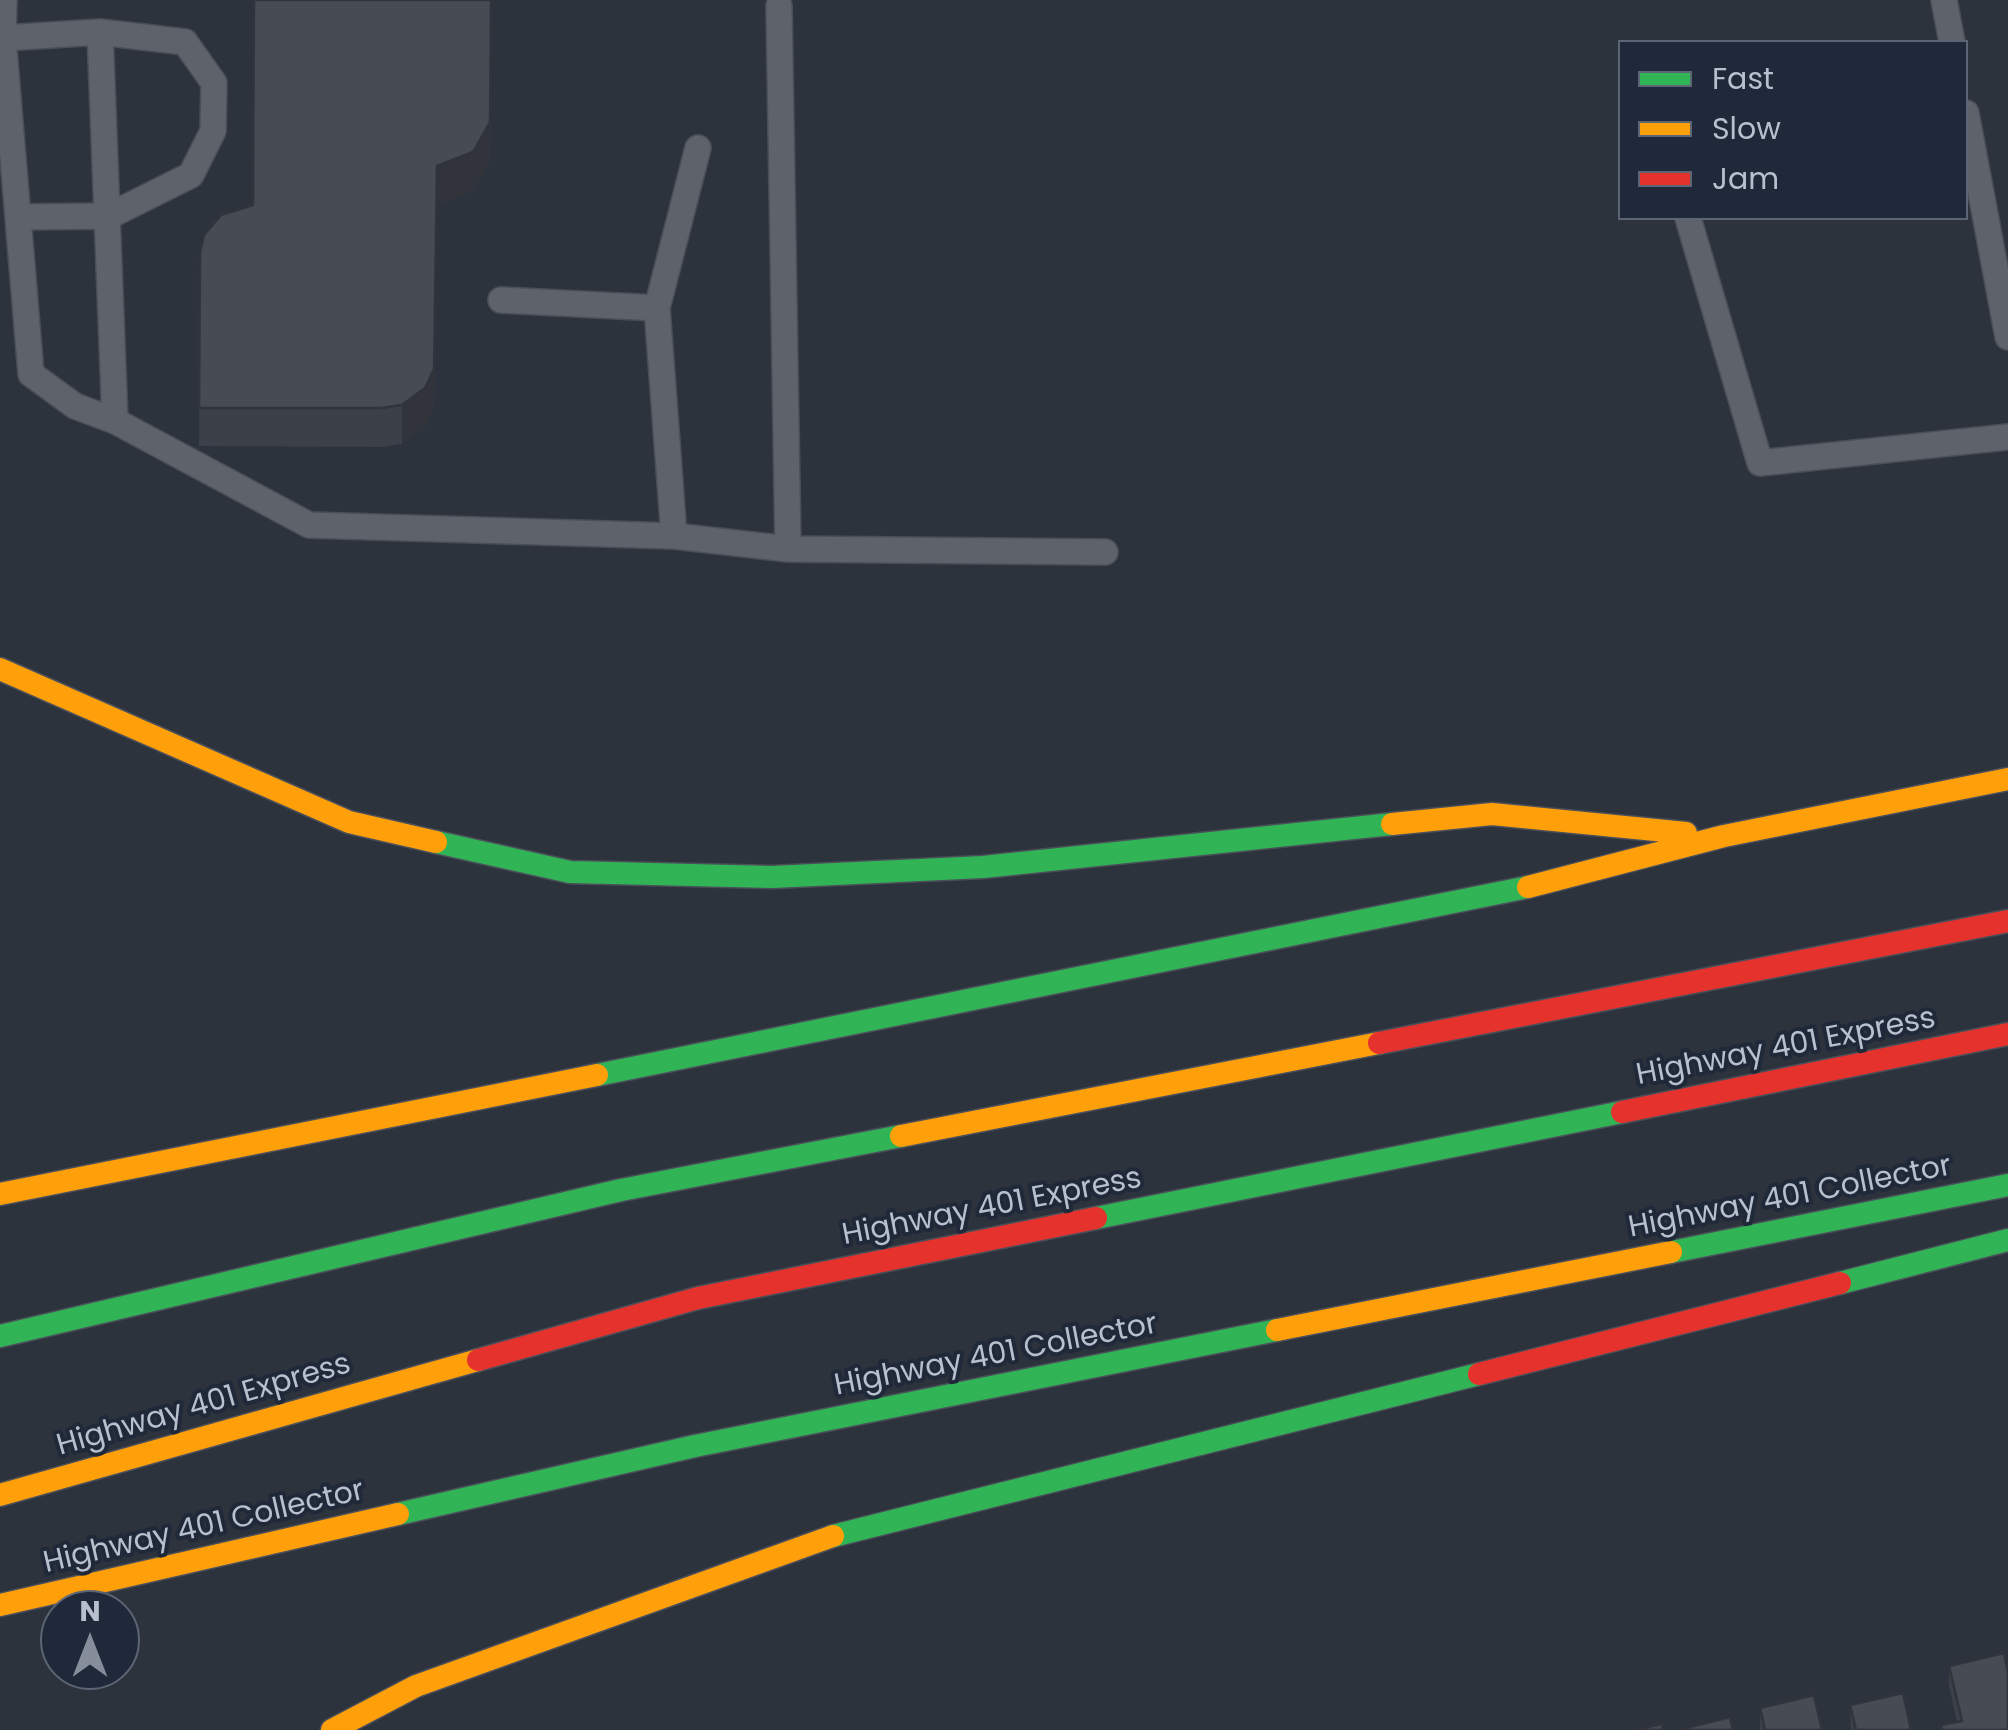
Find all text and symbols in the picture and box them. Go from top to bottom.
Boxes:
legend [1618,40,1968,220]
text: Fast [1712,57,1774,100]
text: Slow [1712,107,1781,150]
text: Jam [1712,157,1779,200]
street label: Highway 401 Express [1633,1001,1939,1095]
street label: Highway 401 Collector [1626,1149,1954,1247]
street label: Highway 401 Express [839,1161,1145,1255]
street label: Highway 401 Collector [832,1307,1160,1405]
street label: Highway 401 Express [53,1347,355,1465]
street label: Highway 401 Collector [40,1474,368,1582]
north arrow [40,1590,140,1690]
text: N [79,1592,101,1631]

